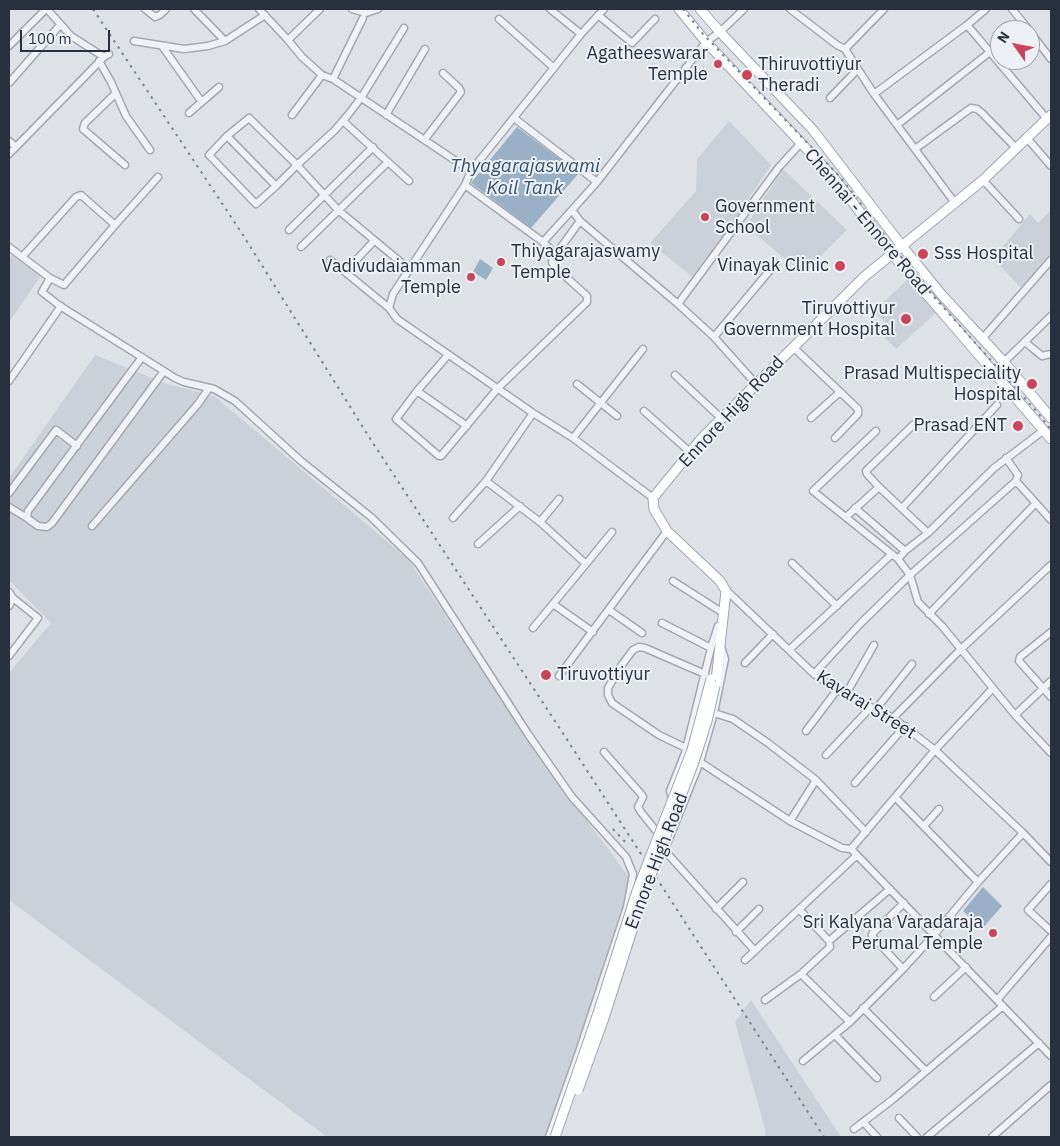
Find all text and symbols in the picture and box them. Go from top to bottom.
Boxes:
scale bar [22,20,112,52]
north arrow [990,20,1040,70]
text: N [993,28,1014,47]
text: 100 m [28,29,72,48]
place label: Agatheeswarar Temple [586,43,708,86]
place label: Thiruvottiyur Theradi [758,54,861,96]
marker: Agatheeswarar Temple [712,58,724,70]
marker: Thiruvottiyur Theradi [740,68,754,82]
street label: Chennai - Ennore Road [799,144,935,300]
water label: Thyagarajaswami Koil Tank [450,156,600,200]
place label: Government School [715,196,815,238]
marker: Government School [699,211,711,223]
place label: Thiyagarajaswamy Temple [511,241,660,284]
place label: Sss Hospital [934,243,1033,265]
marker: Sss Hospital [916,247,930,261]
place label: Vinayak Clinic [717,255,829,277]
place label: Vadivudaiamman Temple [322,256,461,298]
marker: Thiyagarajaswamy Temple [495,256,507,268]
marker: Vinayak Clinic [833,259,847,273]
marker: Vadivudaiamman Temple [465,271,477,283]
place label: Tiruvottiyur Government Hospital [723,298,895,340]
marker: Tiruvottiyur Government Hospital [899,312,913,326]
street label: Ennore High Road [675,352,789,472]
place label: Prasad Multispeciality Hospital [844,363,1021,406]
marker: Prasad Multispeciality Hospital [1025,377,1039,391]
place label: Prasad ENT [914,415,1007,437]
marker: Prasad ENT [1011,419,1025,433]
place label: Tiruvottiyur [557,664,650,686]
street label: Kavarai Street [812,666,920,744]
marker: Tiruvottiyur [539,668,553,682]
street label: Ennore High Road [621,790,693,932]
place label: Sri Kalyana Varadaraja Perumal Temple [803,912,983,954]
marker: Sri Kalyana Varadaraja Perumal Temple [987,927,999,939]

